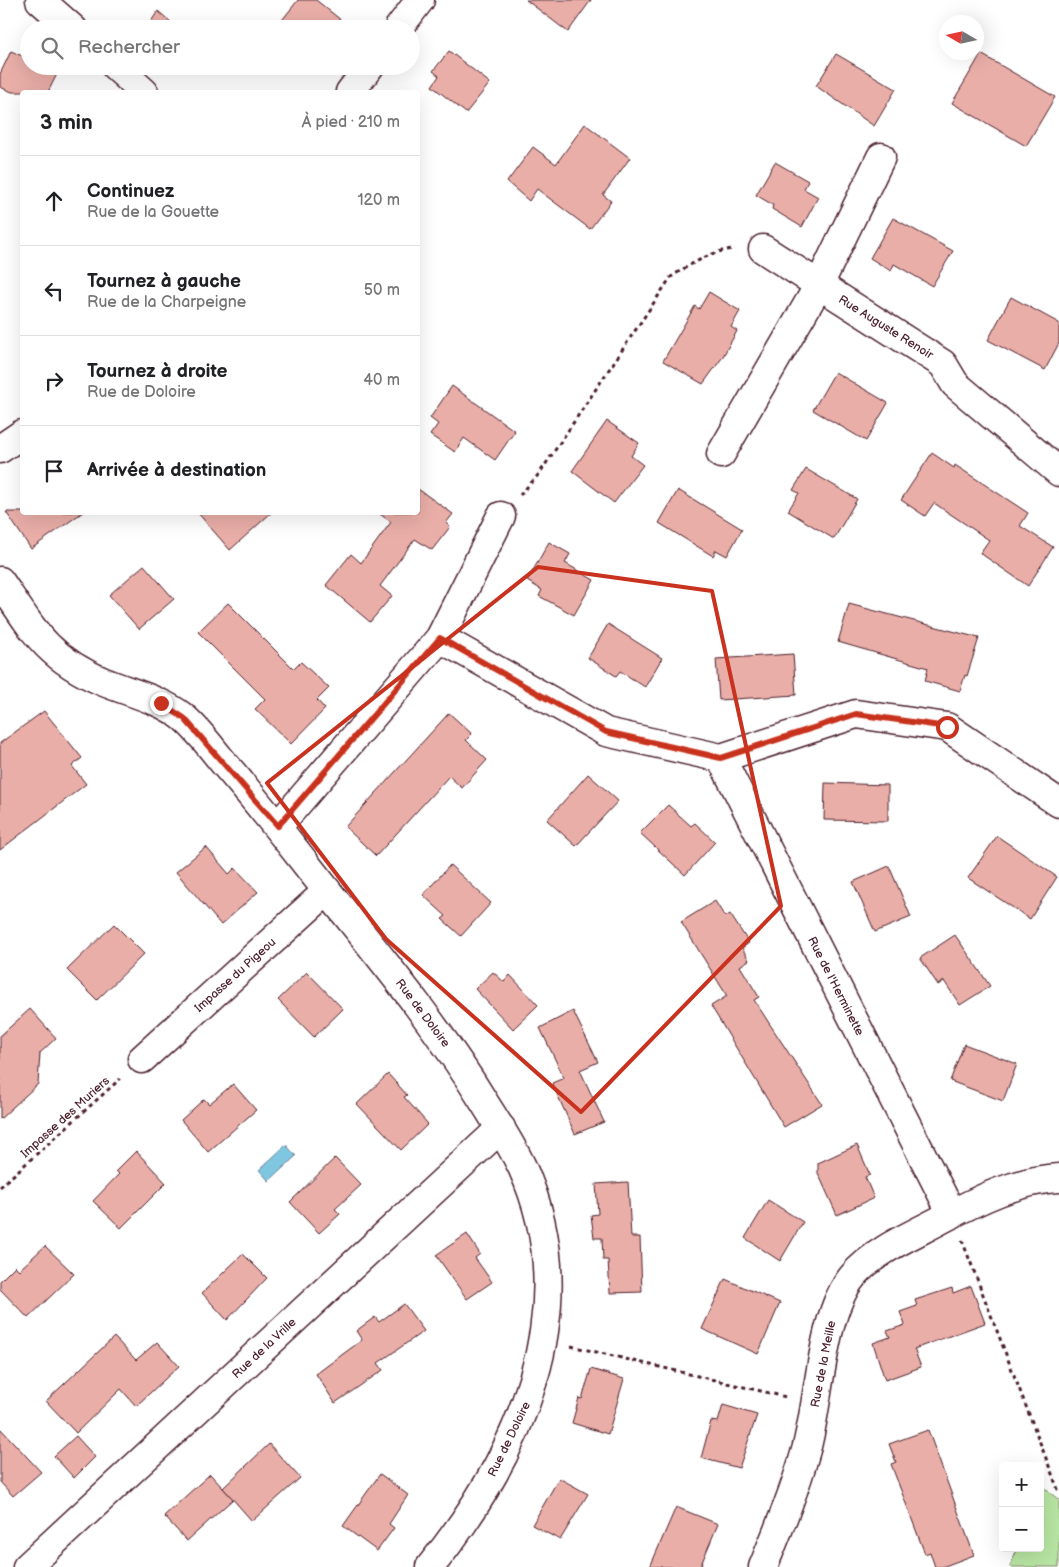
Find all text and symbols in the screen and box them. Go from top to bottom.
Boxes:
north arrow [939,15,984,60]
search box [20,20,420,75]
icon: search [38,34,66,62]
text: Rechercher [78,36,180,59]
text: 3 min [40,110,93,135]
text: À pied · 210 m [301,113,400,132]
text: Continuez [87,180,174,203]
icon: ahead [40,187,68,215]
text: 120 m [357,191,400,210]
text: Rue de la Gouette [87,203,219,222]
text: Tournez à gauche [87,270,241,293]
icon: left [40,277,68,305]
text: 50 m [364,281,400,300]
street label: Rue Auguste Renoir [836,292,937,363]
text: Rue de la Charpeigne [87,293,246,312]
text: Tournez à droite [87,360,228,383]
icon: right [40,367,68,395]
text: 40 m [363,371,400,390]
text: Rue de Doloire [87,383,196,402]
icon: arrive [40,457,68,485]
text: Arrivée à destination [87,459,266,482]
route end [150,692,173,715]
route start [936,716,959,739]
street label: Rue de l'Herminette [804,934,867,1038]
street label: Impasse du Pigeou [192,935,279,1016]
street label: Rue de Doloire [392,976,453,1050]
street label: Impasse des Muriers [18,1073,113,1161]
street label: Rue de la Vrille [229,1315,299,1382]
street label: Rue de la Meille [808,1319,839,1409]
street label: Rue de Doloire [485,1399,534,1479]
map controls [999,1462,1044,1552]
button: + [999,1462,1044,1507]
button: − [999,1507,1044,1552]

